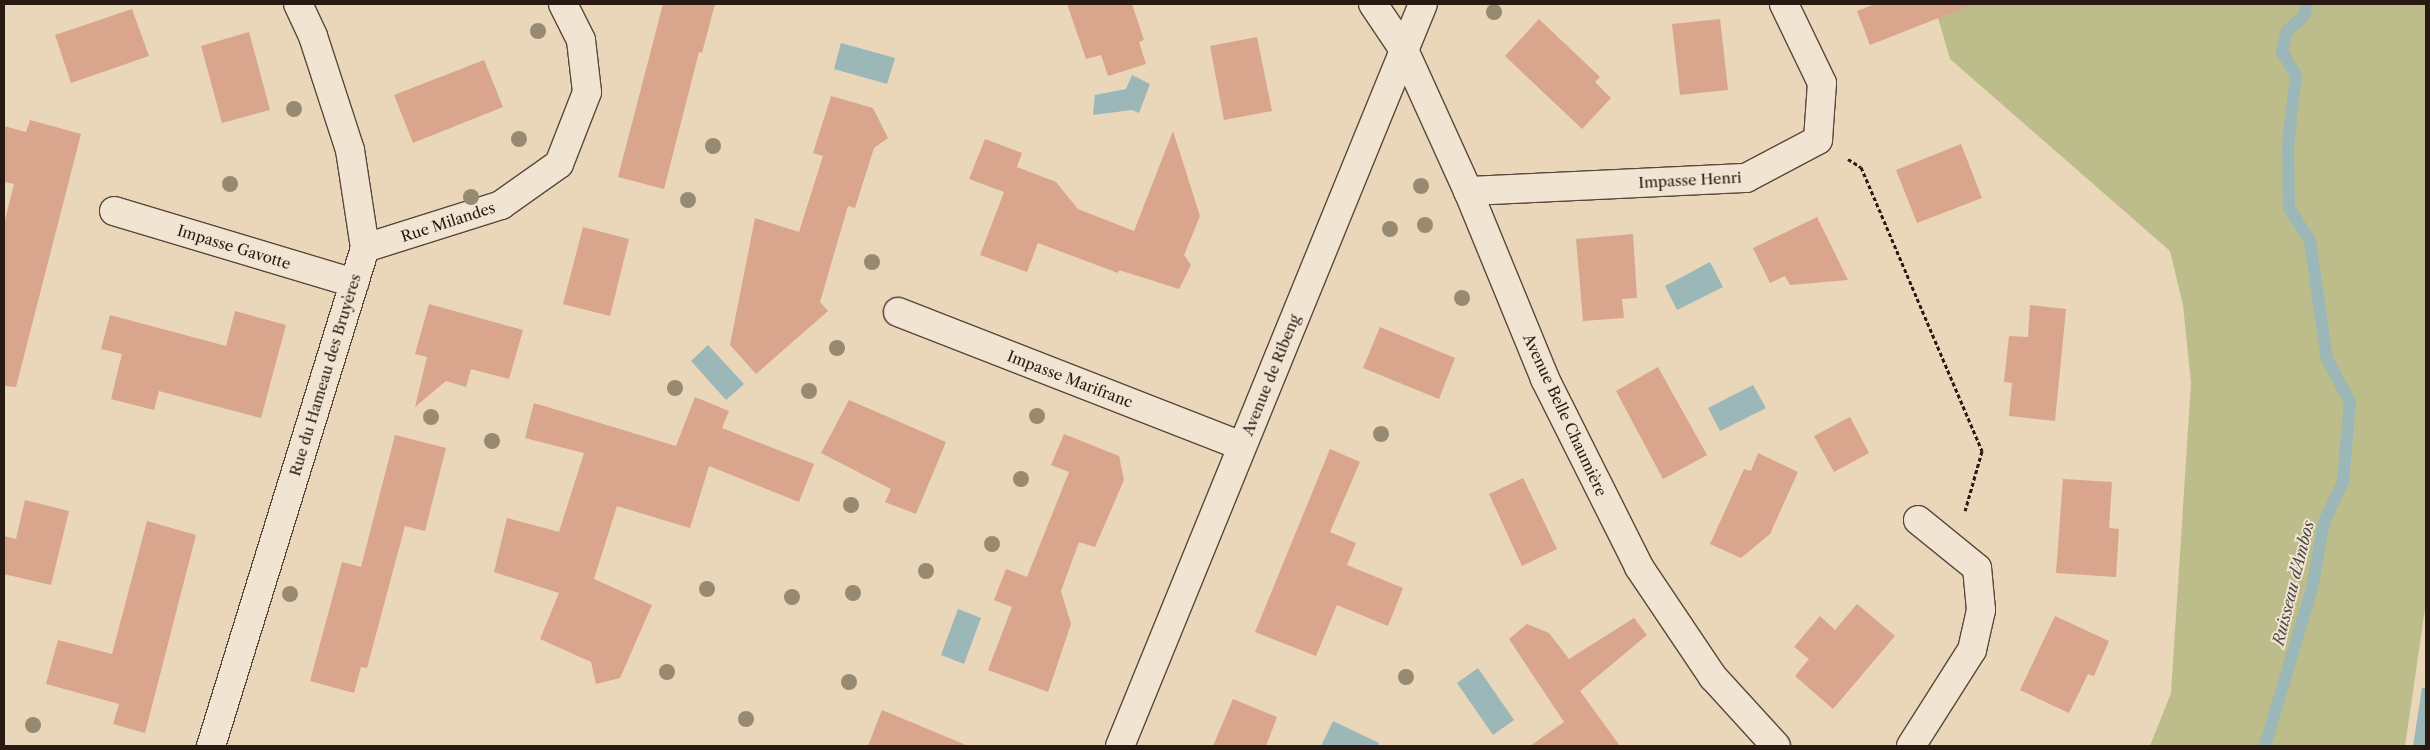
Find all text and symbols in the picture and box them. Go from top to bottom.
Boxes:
street label: Impasse Henri [1638,168,1742,192]
street label: Rue Milandes [399,198,497,246]
street label: Impasse Gavotte [175,221,293,273]
street label: Rue du Hameau des Bruyères [286,272,364,478]
street label: Avenue de Ribeng [1238,312,1304,438]
street label: Avenue Belle Chaumière [1519,331,1611,499]
street label: Impasse Marifranc [1005,347,1135,411]
water label: Ruisseau d'Ambos [2268,519,2318,647]

